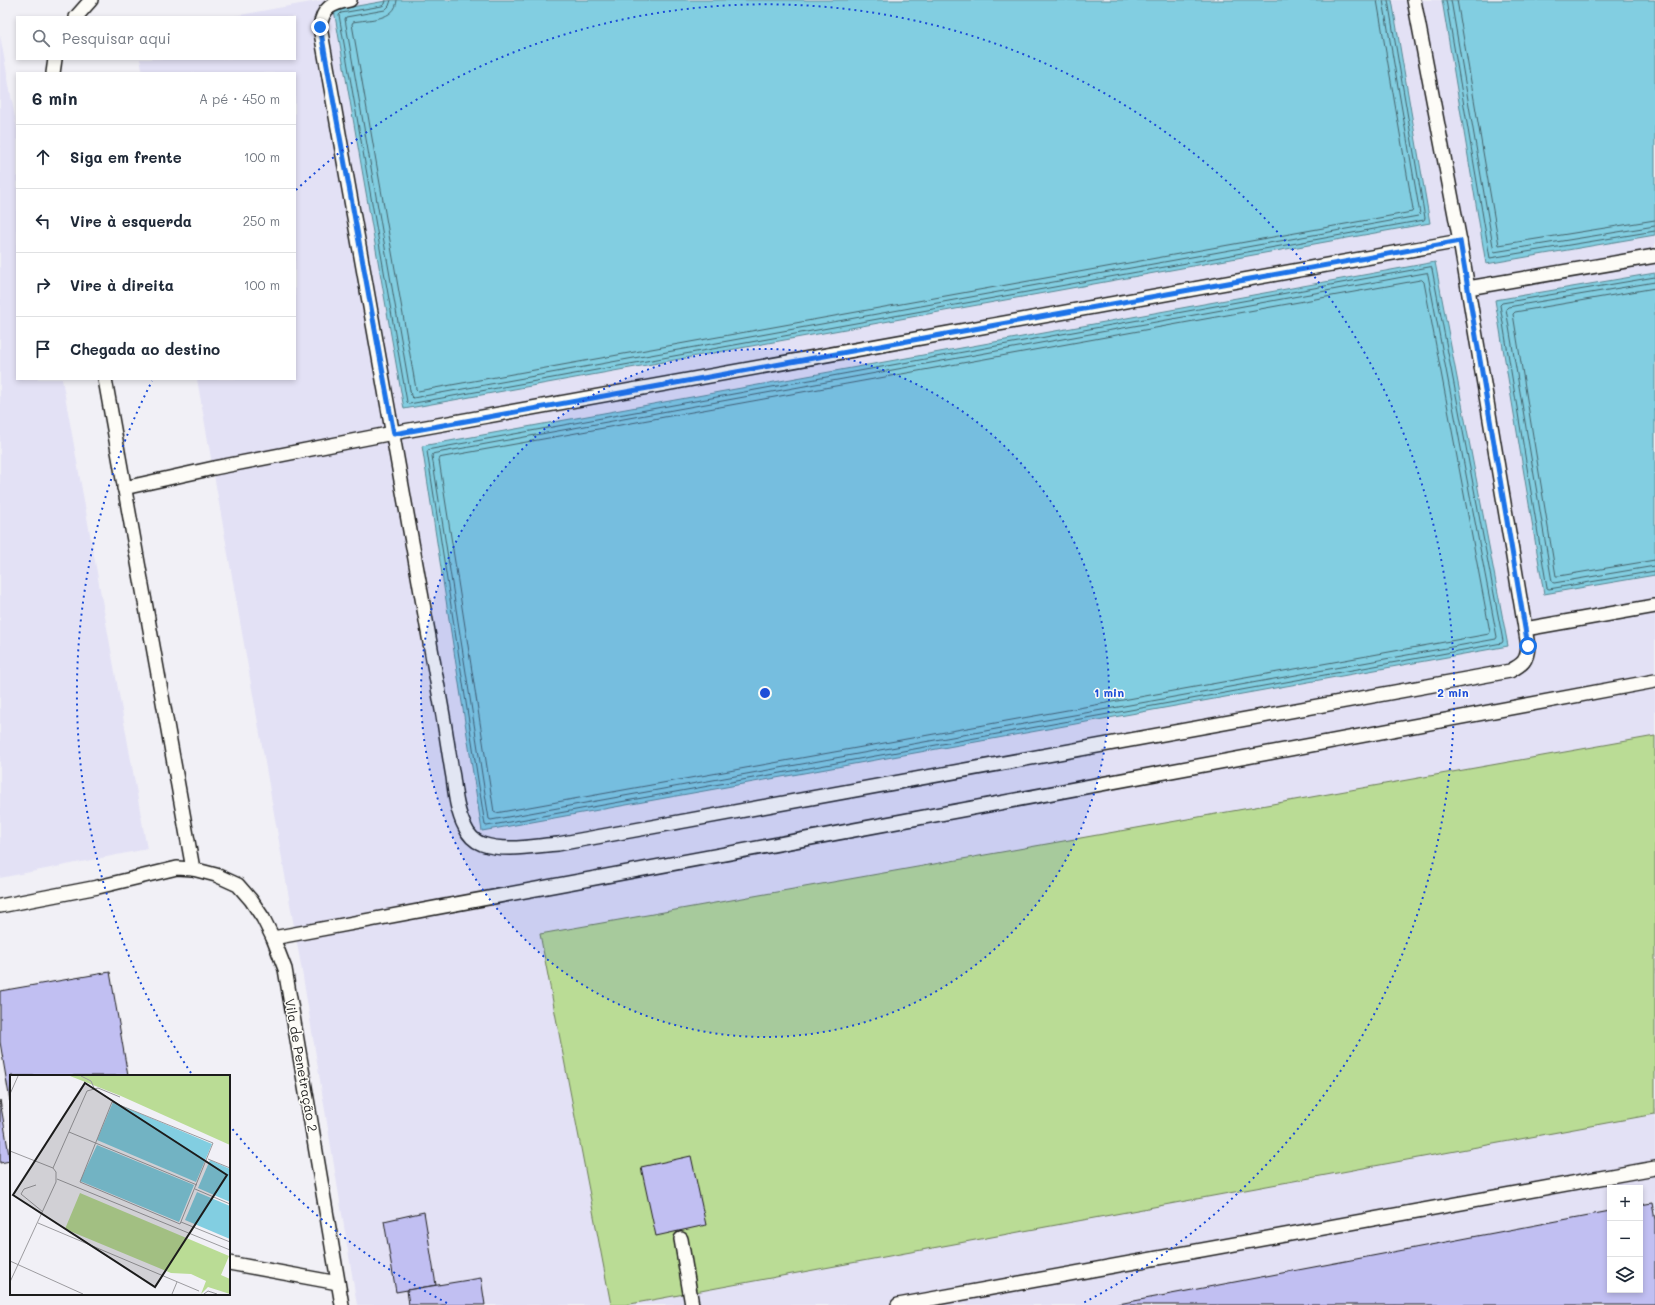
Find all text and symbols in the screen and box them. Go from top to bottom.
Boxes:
search box [16,16,296,60]
route end [311,18,329,36]
icon: search [30,27,52,49]
text: Pesquisar aqui [62,28,171,48]
text: 6 min [32,87,77,109]
text: A pé · 450 m [199,90,280,107]
icon: ahead [32,146,54,168]
text: Siga em frente [70,147,182,167]
text: 100 m [244,148,280,165]
icon: left [32,210,54,232]
text: Vire à esquerda [70,211,192,231]
text: 250 m [243,212,280,229]
icon: right [32,274,54,296]
text: Vire à direita [70,275,174,295]
text: 100 m [244,276,280,293]
icon: arrive [32,338,54,360]
text: Chegada ao destino [70,339,220,359]
route start [1519,637,1537,655]
text: 1 min [1094,684,1124,700]
text: 2 min [1437,684,1469,700]
centre of rings [758,686,772,700]
street label: Vila de Penetração 2 [282,997,322,1133]
inset map [10,1075,230,1295]
map controls [1607,1185,1643,1293]
button: + [1607,1185,1643,1221]
button: − [1607,1221,1643,1257]
button: layers [1607,1257,1643,1293]

